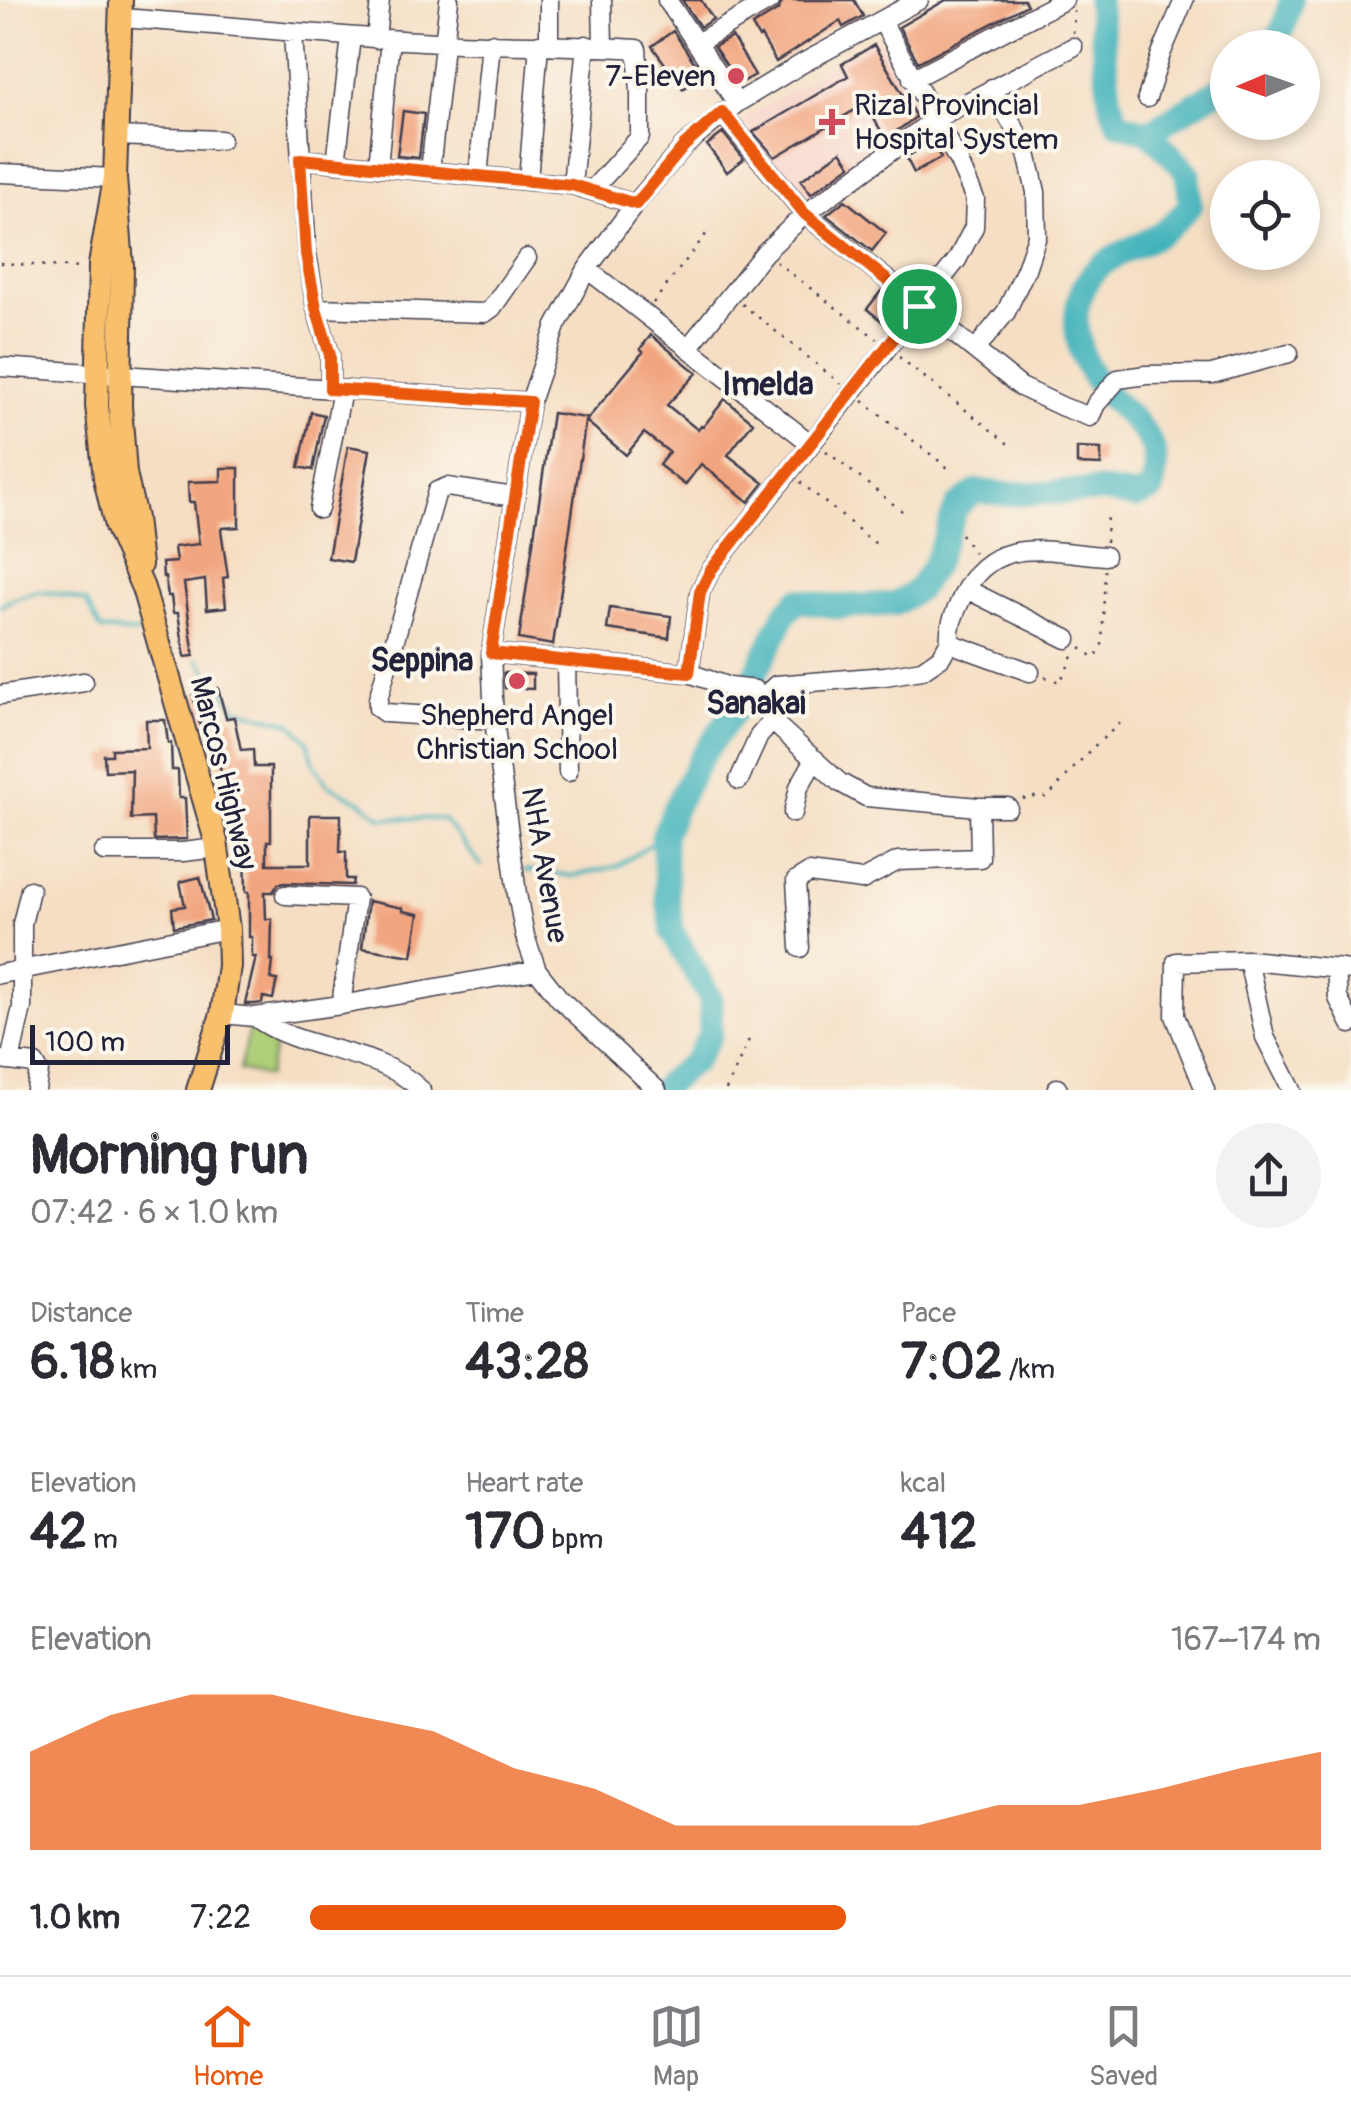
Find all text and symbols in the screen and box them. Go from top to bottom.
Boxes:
north arrow [1210,30,1320,140]
map controls [1210,30,1320,270]
place label: 7-Eleven [605,58,716,95]
marker: 7-Eleven [725,65,747,87]
place label: Rizal Provincial Hospital System [854,87,1059,158]
marker: Rizal Provincial Hospital System [819,109,845,135]
button: locate [1210,160,1320,270]
pin [877,264,962,349]
icon: arrive [892,279,947,334]
district label: Imelda [722,365,814,405]
district label: Seppina [370,641,474,681]
marker: Shepherd Angel Christian School [506,670,528,692]
street label: Marcos Highway [182,672,265,874]
district label: Sanakai [706,684,806,724]
place label: Shepherd Angel Christian School [416,697,618,768]
street label: NHA Avenue [513,784,576,946]
scale bar [30,1020,230,1064]
text: 100 m [45,1025,125,1060]
text: Morning run [30,1121,308,1190]
button: share [1216,1123,1321,1228]
text: 07:42 · 6 × 1.0 km [30,1193,278,1233]
text: Distance [30,1296,132,1331]
text: Time [465,1296,524,1331]
text: Pace [901,1296,956,1331]
text: 6.18 [30,1331,115,1394]
text: 43:28 [465,1331,589,1394]
text: 7:02 [901,1331,1003,1394]
text: km [115,1352,157,1387]
text: /km [1003,1352,1055,1387]
text: Elevation [30,1466,137,1501]
text: Heart rate [465,1466,583,1501]
text: kcal [901,1466,946,1501]
text: 42 [30,1501,87,1564]
text: 170 [465,1501,545,1564]
text: 412 [901,1501,977,1564]
text: m [87,1522,118,1557]
text: bpm [545,1522,603,1557]
text: Elevation [30,1620,152,1660]
text: 167–174 m [1171,1620,1321,1660]
text: 1.0 km [30,1898,120,1938]
text: 7:22 [190,1898,251,1938]
tab: Home [193,1999,263,2094]
tab: Map [649,1999,704,2094]
tab: Saved [1089,1999,1158,2094]

